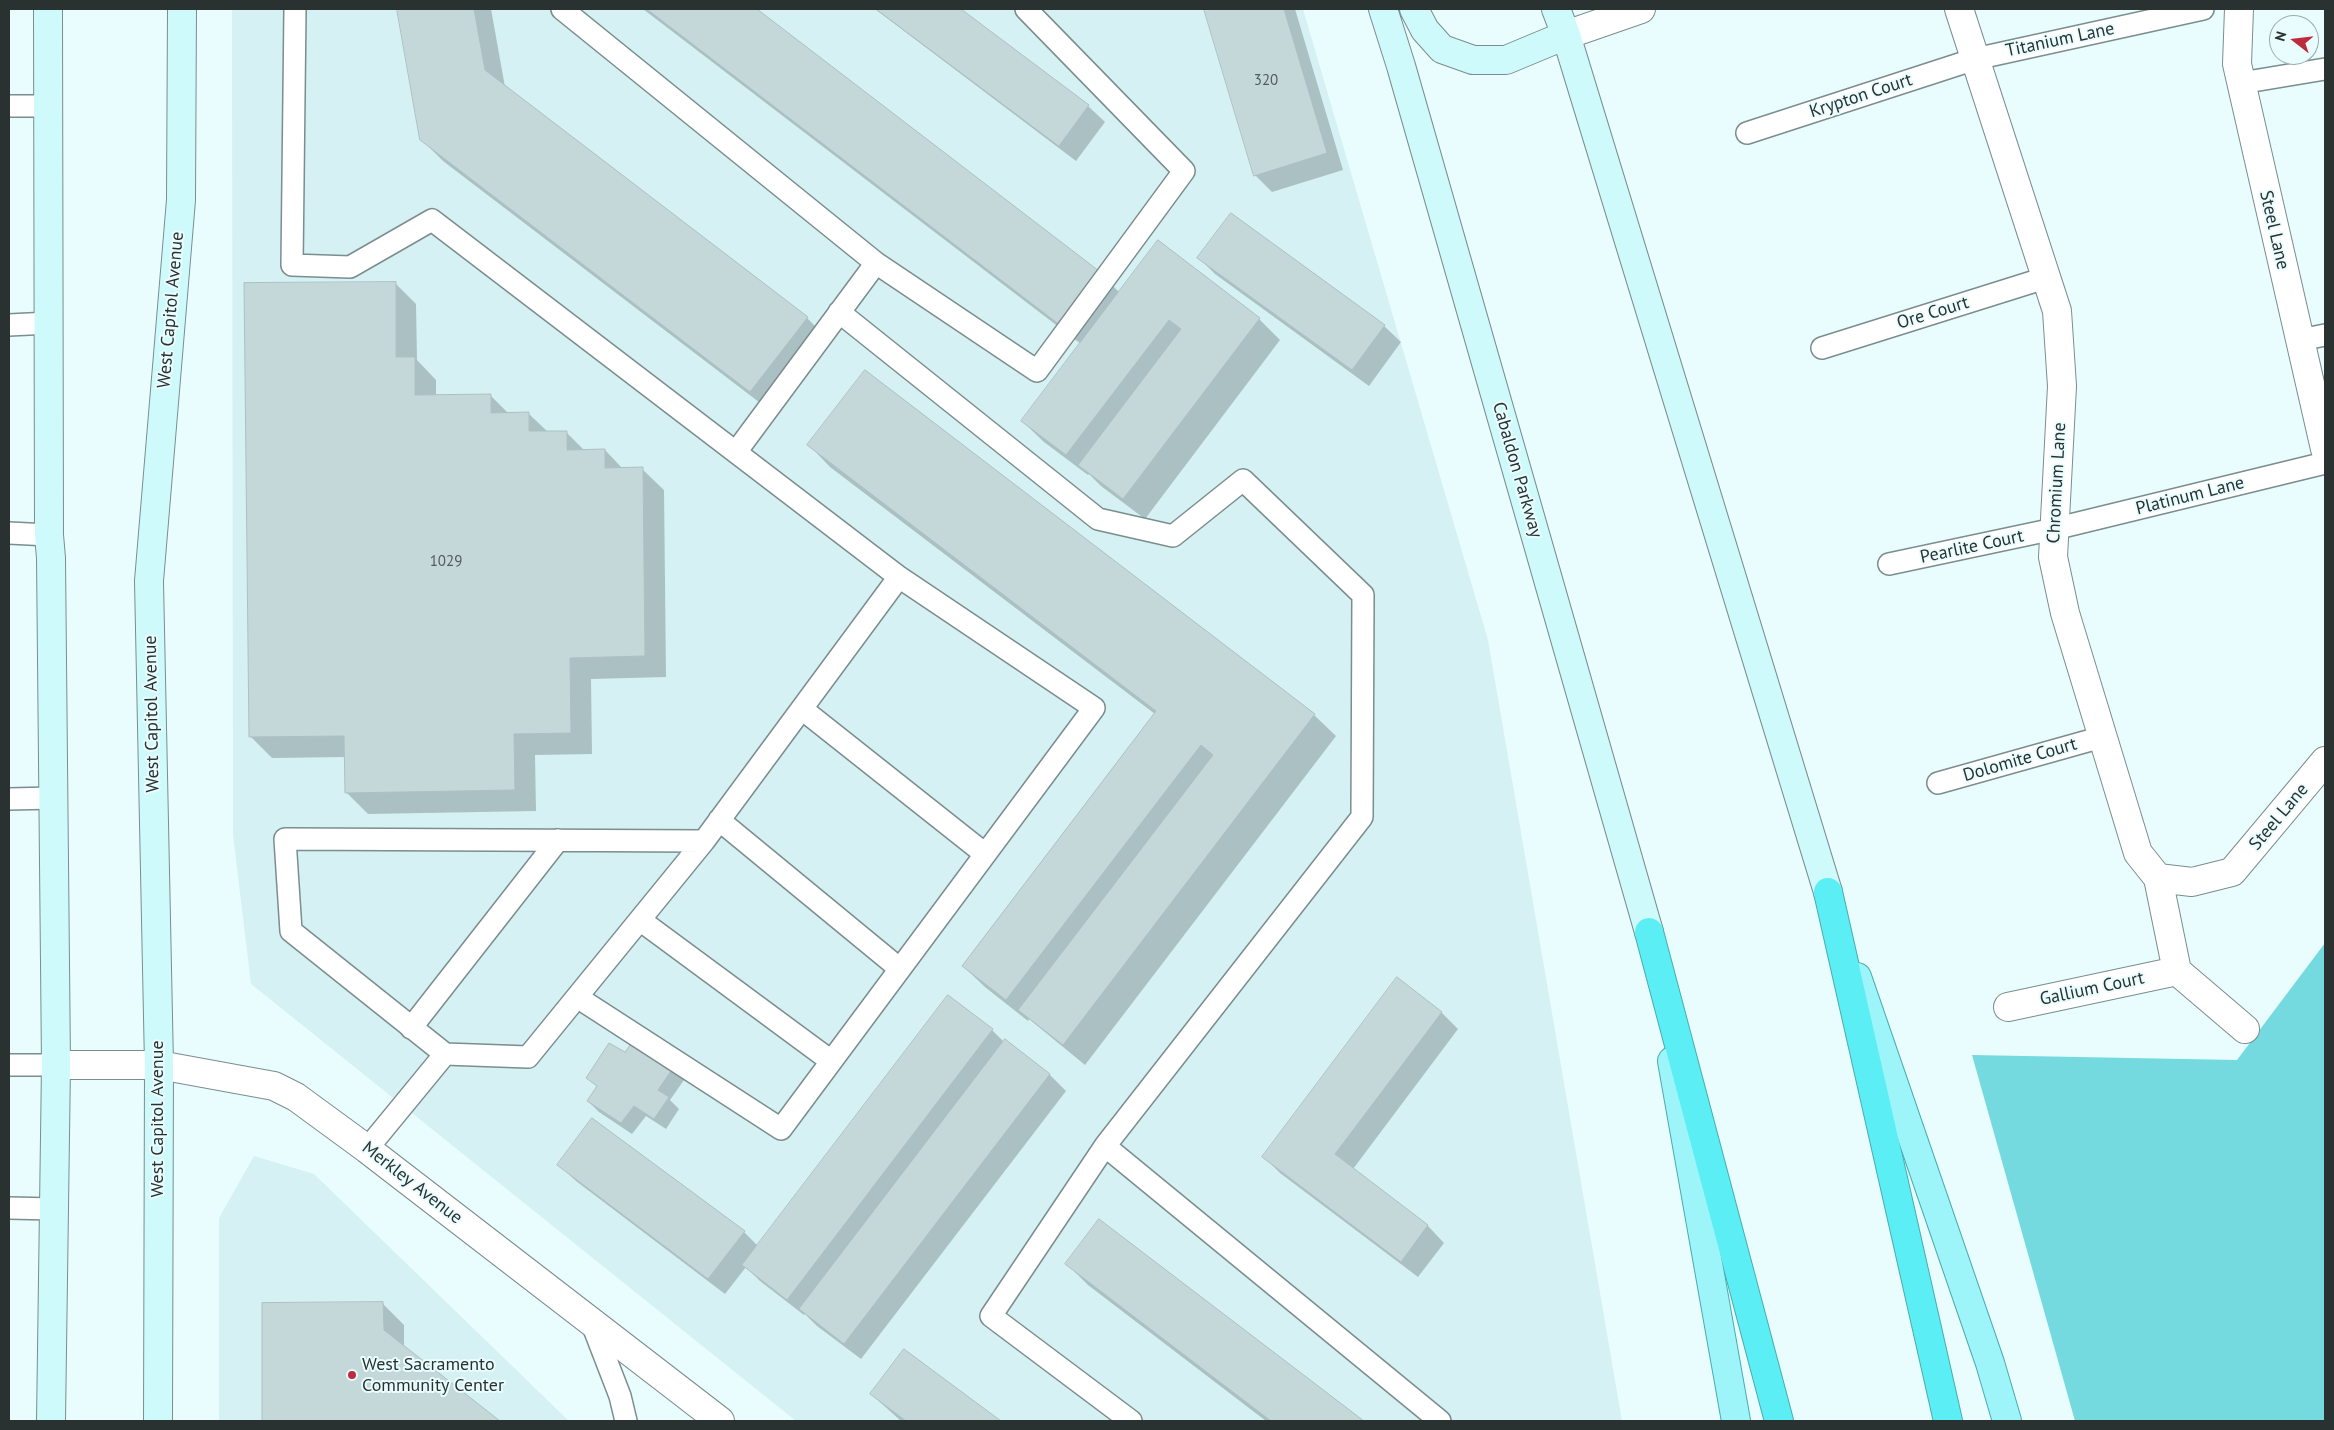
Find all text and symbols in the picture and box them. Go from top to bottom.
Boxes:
north arrow [2269,15,2319,65]
street label: Titanium Lane [2004,18,2116,62]
text: N [2271,29,2290,43]
street label: Krypton Court [1807,69,1915,123]
house number: 320 [1254,72,1278,90]
street label: Steel Lane [2254,188,2294,272]
street label: West Capitol Avenue [153,231,189,389]
street label: Ore Court [1894,292,1972,334]
street label: Cabaldon Parkway [1487,400,1547,540]
street label: Chromium Lane [2043,422,2071,544]
street label: Platinum Lane [2134,472,2246,520]
street label: Pearlite Court [1918,525,2026,569]
house number: 1029 [430,553,462,571]
street label: West Capitol Avenue [140,635,164,793]
street label: Dolomite Court [1961,733,2079,787]
street label: Steel Lane [2245,779,2313,855]
street label: Gallium Court [2038,967,2146,1011]
street label: West Capitol Avenue [147,1040,169,1198]
street label: Merkley Avenue [357,1137,467,1229]
place label: West Sacramento Community Center [362,1354,504,1396]
marker: West Sacramento Community Center [346,1369,358,1381]

